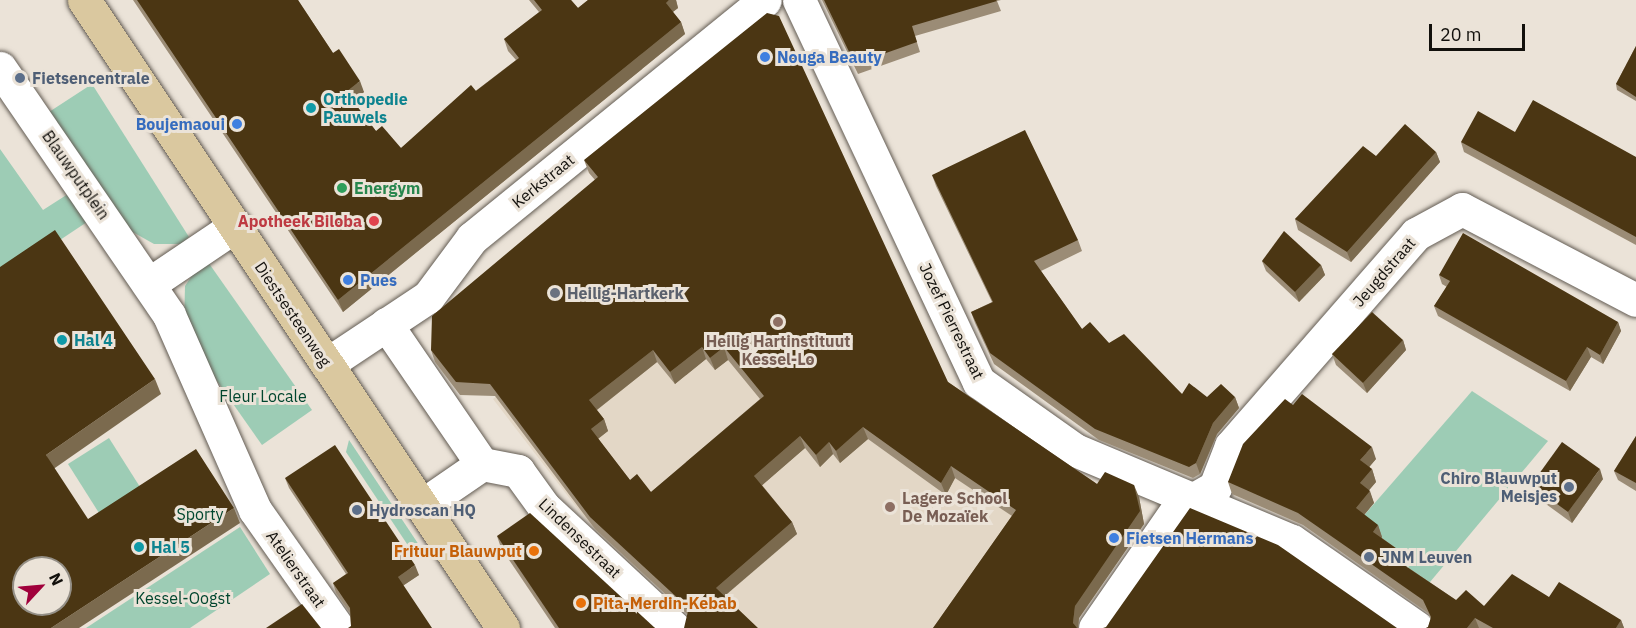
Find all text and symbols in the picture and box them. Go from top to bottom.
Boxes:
scale bar [1432,12,1528,50]
text: 20 m [1440,23,1482,46]
place label: Nouga Beauty [777,47,882,67]
marker: Nouga Beauty [758,50,772,64]
place label: Fietsencentrale [32,68,150,88]
marker: Fietsencentrale [13,71,27,85]
place label: Orthopedie Pauwels [323,89,408,127]
marker: Orthopedie Pauwels [304,101,318,115]
place label: Boujemaoui [136,114,225,134]
marker: Boujemaoui [230,117,244,131]
street label: Blauwputplein [38,127,114,223]
street label: Kerkstraat [508,150,578,212]
place label: Energym [354,178,420,198]
marker: Energym [335,181,349,195]
place label: Apotheek Biloba [238,211,362,231]
marker: Apotheek Biloba [367,214,381,228]
street label: Jeugdstraat [1349,233,1419,311]
street label: Diestsesteenweg [251,258,335,370]
street label: Jozef Pierrestraat [916,260,988,382]
place label: Pues [360,270,397,290]
marker: Pues [341,273,355,287]
place label: Heilig-Hartkerk [567,283,684,303]
marker: Heilig-Hartkerk [548,286,562,300]
marker: Heilig Hartinstituut Kessel-Lo [771,315,785,329]
place label: Hal 4 [74,330,113,350]
place label: Heilig Hartinstituut Kessel-Lo [706,331,850,369]
marker: Hal 4 [55,333,69,347]
park label: Fleur Locale [219,386,307,406]
place label: Chiro Blauwput Meisjes [1440,468,1557,506]
marker: Chiro Blauwput Meisjes [1562,480,1576,494]
place label: Lagere School De Mozaïek [902,488,1007,526]
street label: Lindensestraat [535,494,625,582]
place label: Hydroscan HQ [369,500,476,520]
marker: Lagere School De Mozaïek [883,500,897,514]
marker: Hydroscan HQ [350,503,364,517]
park label: Sporty [176,504,224,524]
street label: Atelierstraat [263,527,329,611]
place label: Fietsen Hermans [1126,528,1253,548]
marker: Fietsen Hermans [1107,531,1121,545]
place label: Hal 5 [151,537,190,557]
marker: Hal 5 [132,540,146,554]
place label: Frituur Blauwput [394,541,522,561]
marker: Frituur Blauwput [527,544,541,558]
place label: JNM Leuven [1381,547,1472,567]
marker: JNM Leuven [1362,550,1376,564]
north arrow [12,556,72,616]
text: N [45,569,68,589]
park label: Kessel-Oogst [135,588,231,608]
place label: Pita-Merdin-Kebab [593,593,737,613]
marker: Pita-Merdin-Kebab [574,596,588,610]

